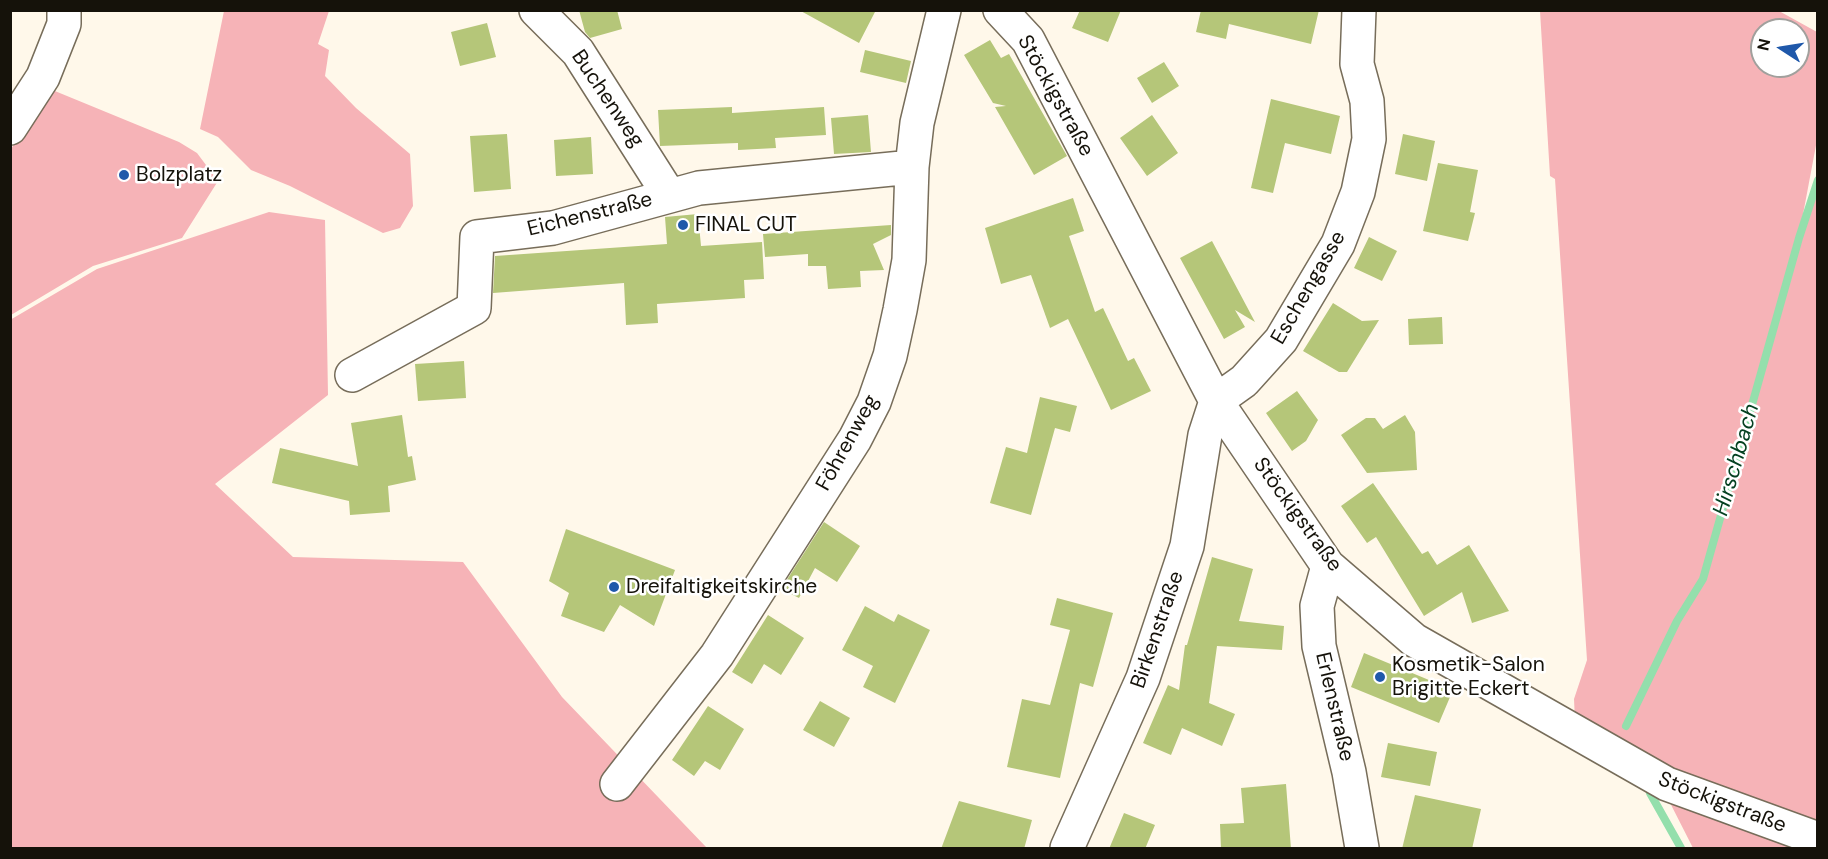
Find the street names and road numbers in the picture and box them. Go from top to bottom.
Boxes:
street label: Stöckigstraße [1011,31,1099,161]
street label: Buchenweg [565,46,649,152]
street label: Eichenstraße [525,187,655,243]
street label: Eschengasse [1266,227,1352,349]
street label: Föhrenweg [811,391,885,495]
street label: Stöckigstraße [1247,453,1347,577]
street label: Birkenstraße [1126,568,1190,692]
street label: Erlenstraße [1309,650,1359,764]
street label: Stöckigstraße [1654,767,1790,839]

